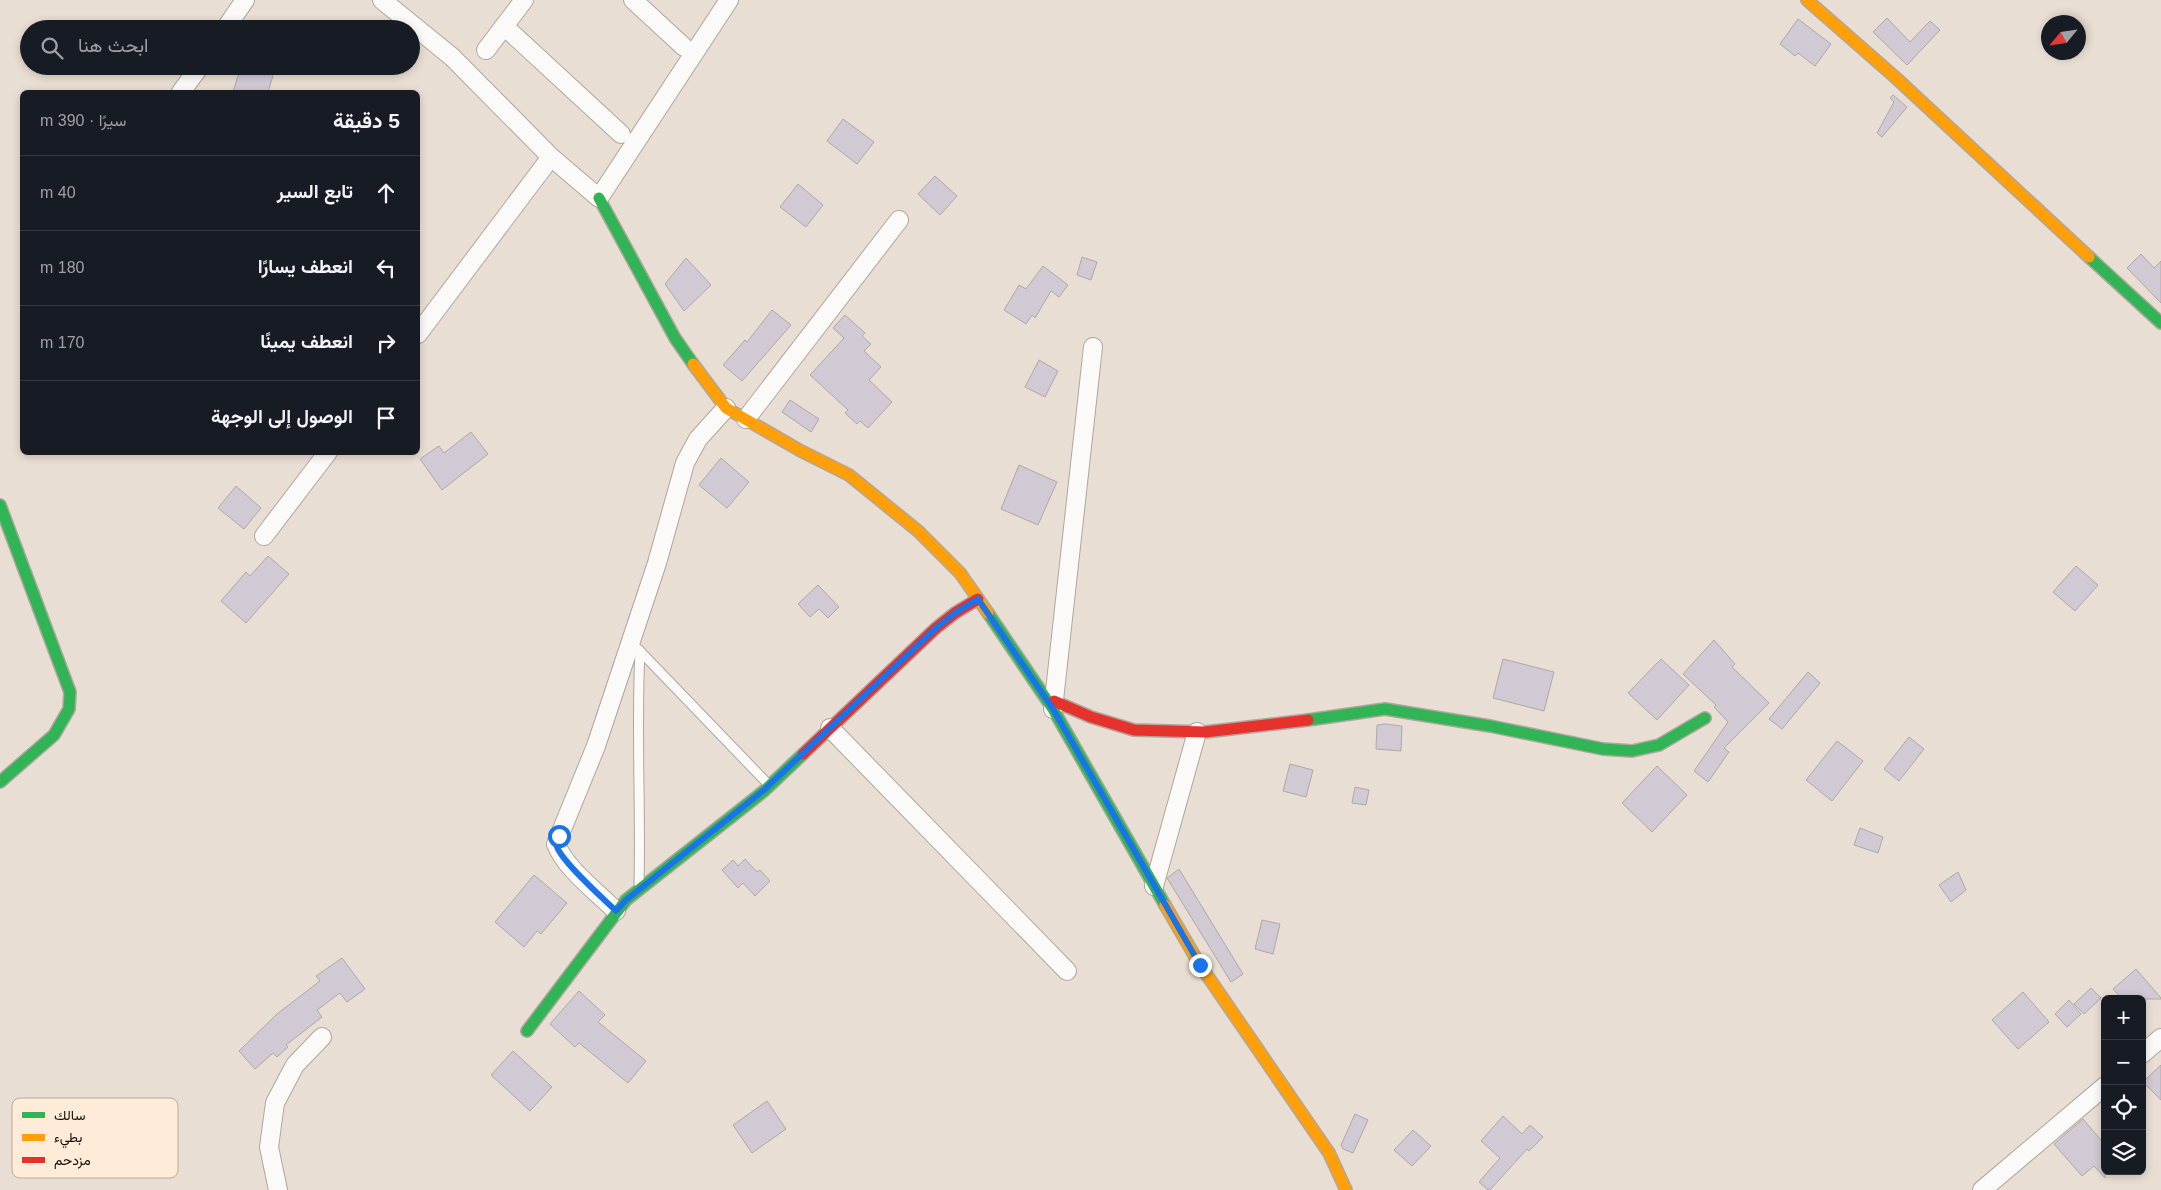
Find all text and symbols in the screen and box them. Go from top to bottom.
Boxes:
north arrow [2041,15,2086,60]
search box [20,20,420,75]
icon: search [38,34,66,62]
text: ابحث هنا [78,35,148,56]
text: 5 دقيقة [333,109,400,132]
text: سيرًا · 390 m [40,112,126,129]
icon: ahead [372,179,400,207]
text: تابع السير [277,181,353,202]
text: 40 m [40,184,76,201]
icon: left [372,254,400,282]
text: انعطف يسارًا [258,256,353,277]
text: 180 m [40,259,84,276]
icon: right [372,329,400,357]
text: انعطف يمينًا [260,331,353,352]
text: 170 m [40,334,84,351]
icon: arrive [372,404,400,432]
text: الوصول إلى الوجهة [211,406,353,427]
route start [548,825,571,848]
route end [1189,954,1212,977]
map controls [2101,995,2146,1175]
button: + [2101,995,2146,1040]
button: − [2101,1040,2146,1085]
button: locate [2101,1085,2146,1130]
legend [12,1098,178,1178]
text: سالك [54,1107,85,1123]
text: بطيء [54,1129,82,1149]
button: layers [2101,1130,2146,1175]
text: مزدحم [54,1152,91,1169]

